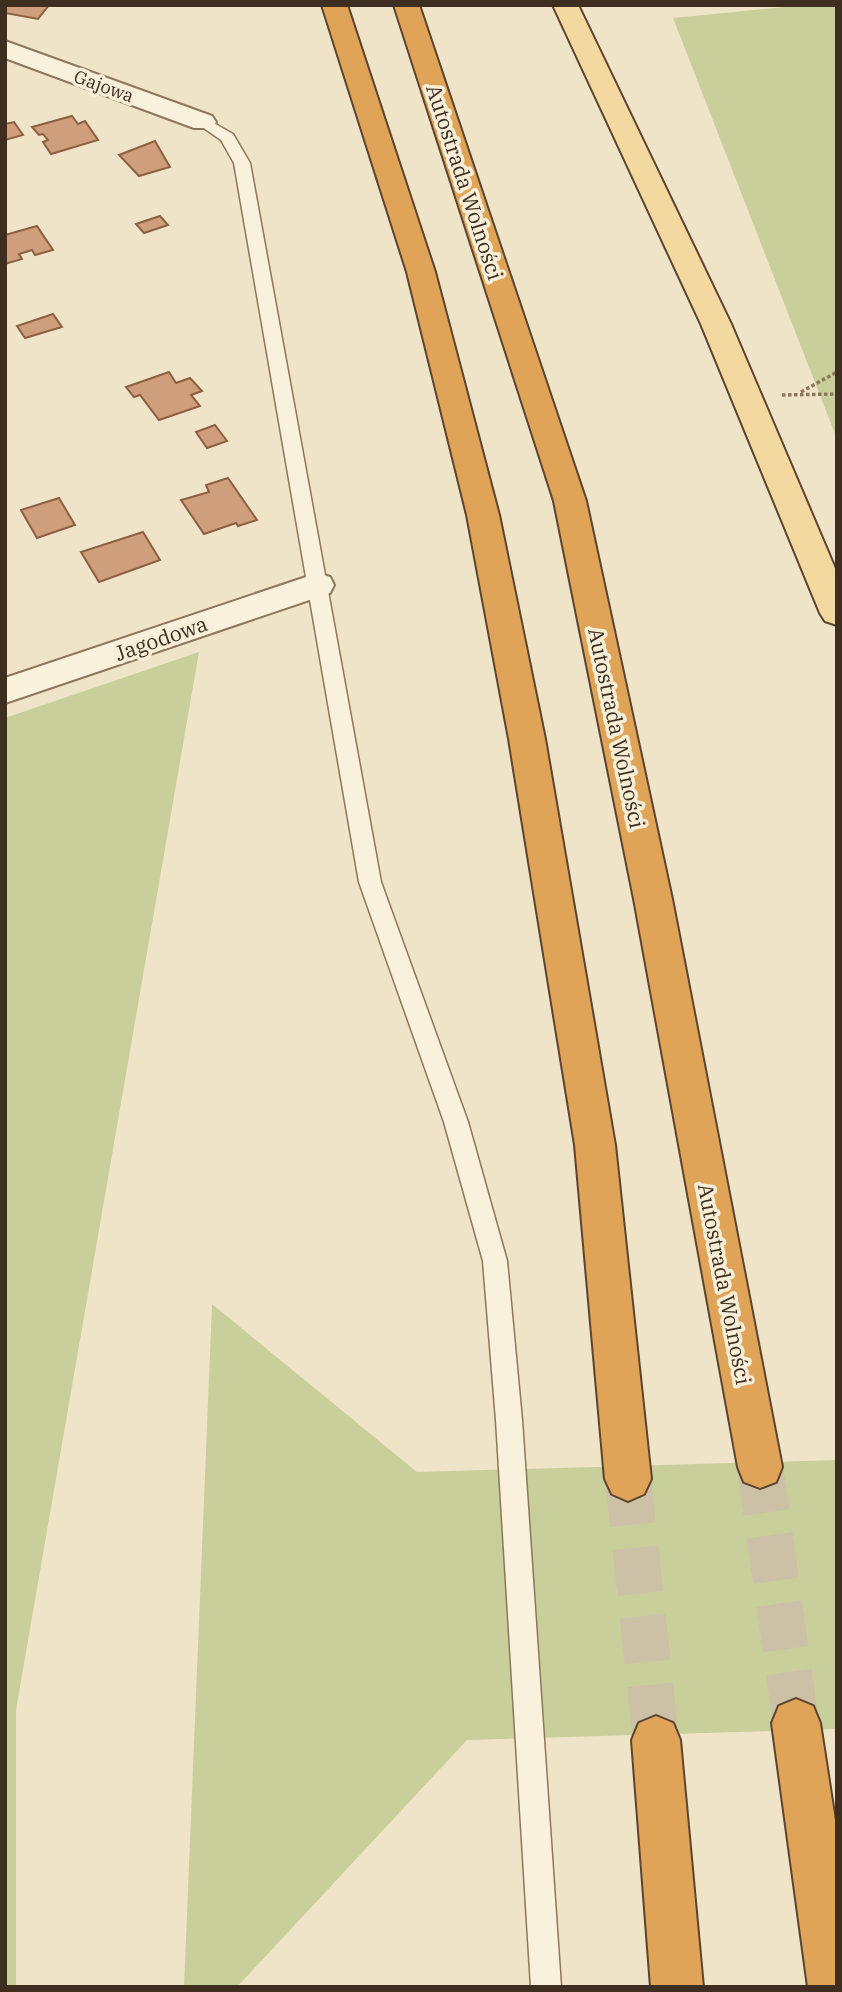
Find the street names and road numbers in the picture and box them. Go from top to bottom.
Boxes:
street label: Gajowa [71,65,137,107]
street label: Autostrada Wolności [420,81,510,283]
street label: Jagodowa [111,609,211,667]
street label: Autostrada Wolności [582,625,652,831]
street label: Autostrada Wolności [692,1181,758,1387]

